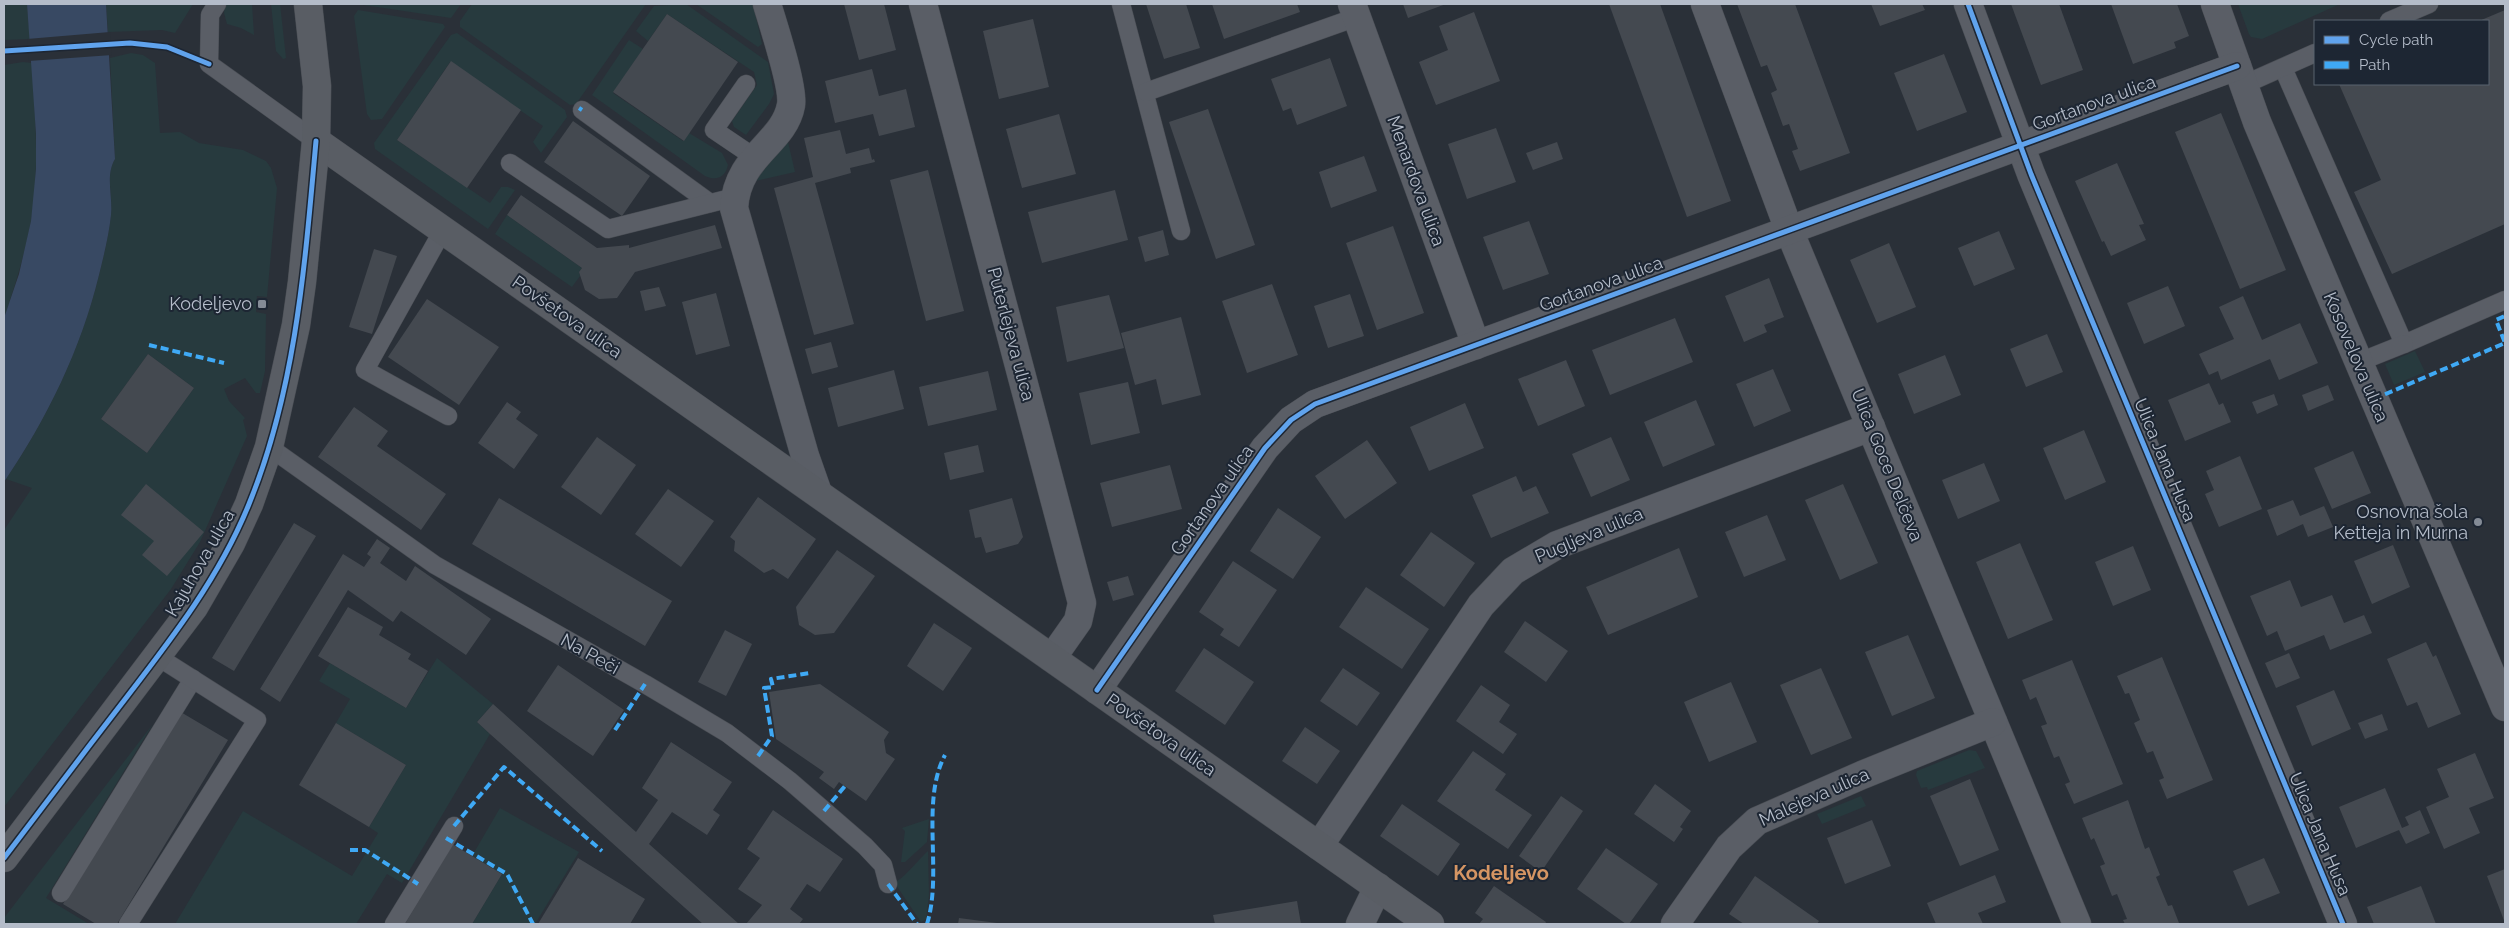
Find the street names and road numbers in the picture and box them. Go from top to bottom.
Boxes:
street label: Gortanova ulica [2029,70,2158,135]
street label: Menardova ulica [1383,113,1450,249]
street label: Gortanova ulica [1536,251,1665,316]
street label: Puterlejeva ulica [984,265,1039,403]
street label: Povšetova ulica [508,271,626,362]
street label: Kosovelova ulica [2320,289,2393,425]
street label: Ulica Goce Delčeva [1847,385,1928,544]
street label: Ulica Jana Husa [2130,395,2201,525]
street label: Gortanova ulica [1166,441,1257,559]
street label: Pugljeva ulica [1532,502,1646,567]
street label: Kajuhova ulica [160,506,239,620]
street label: Na Peči [557,629,623,678]
street label: Povšetova ulica [1102,689,1220,780]
street label: Malejeva ulica [1755,763,1872,830]
street label: Ulica Jana Husa [2285,769,2356,899]

